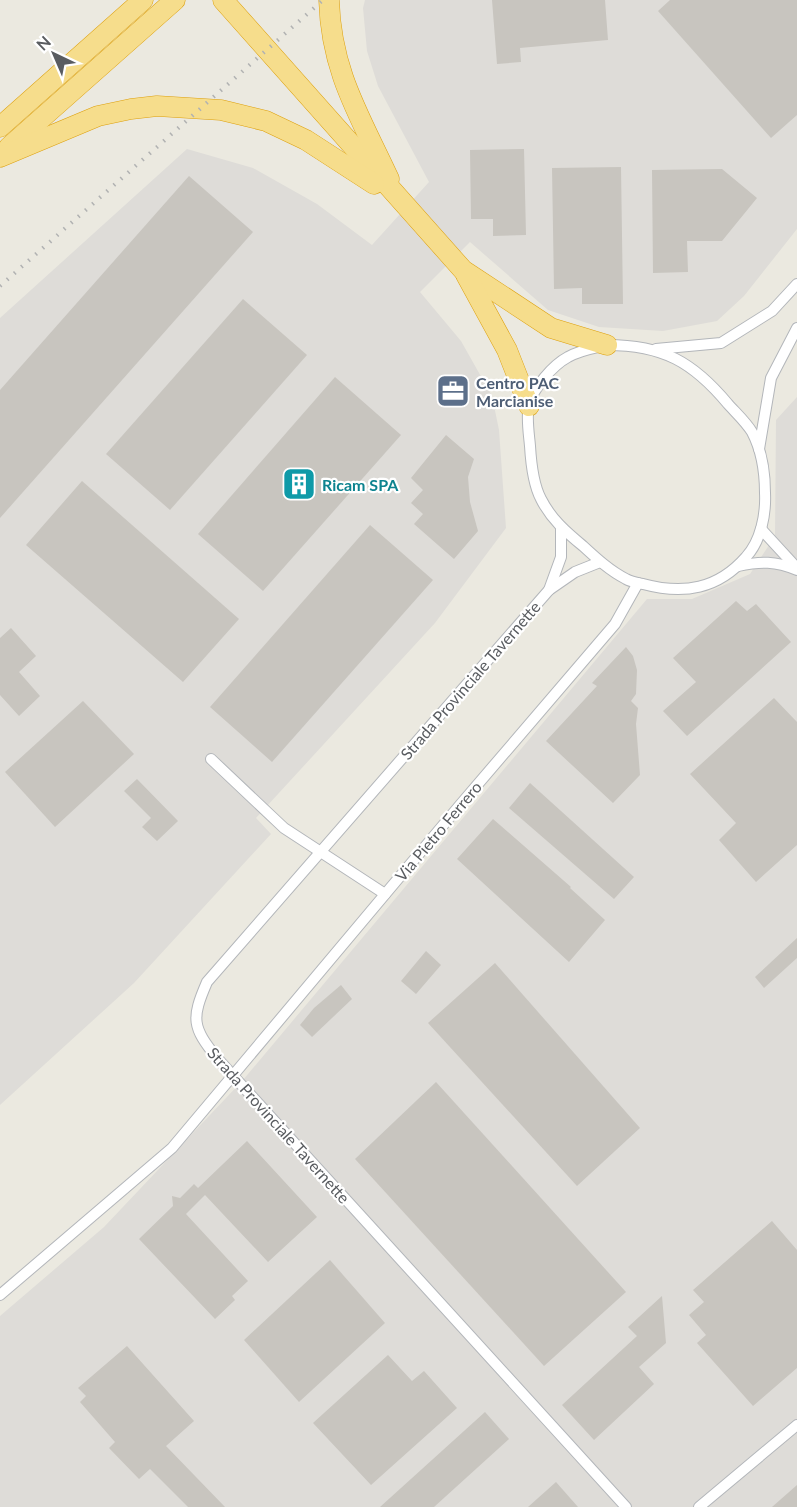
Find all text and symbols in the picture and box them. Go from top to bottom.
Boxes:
north arrow [24,24,84,84]
text: N [32,32,54,54]
office icon: Centro PAC Marcianise [435,373,471,409]
place label: Centro PAC Marcianise [476,373,560,410]
building icon: Ricam SPA [281,466,317,502]
place label: Ricam SPA [322,475,399,494]
street label: Strada Provinciale Tavernette [396,597,544,763]
street label: Via Pietro Ferrero [391,777,485,885]
street label: Strada Provinciale Tavernette [204,1043,354,1207]

